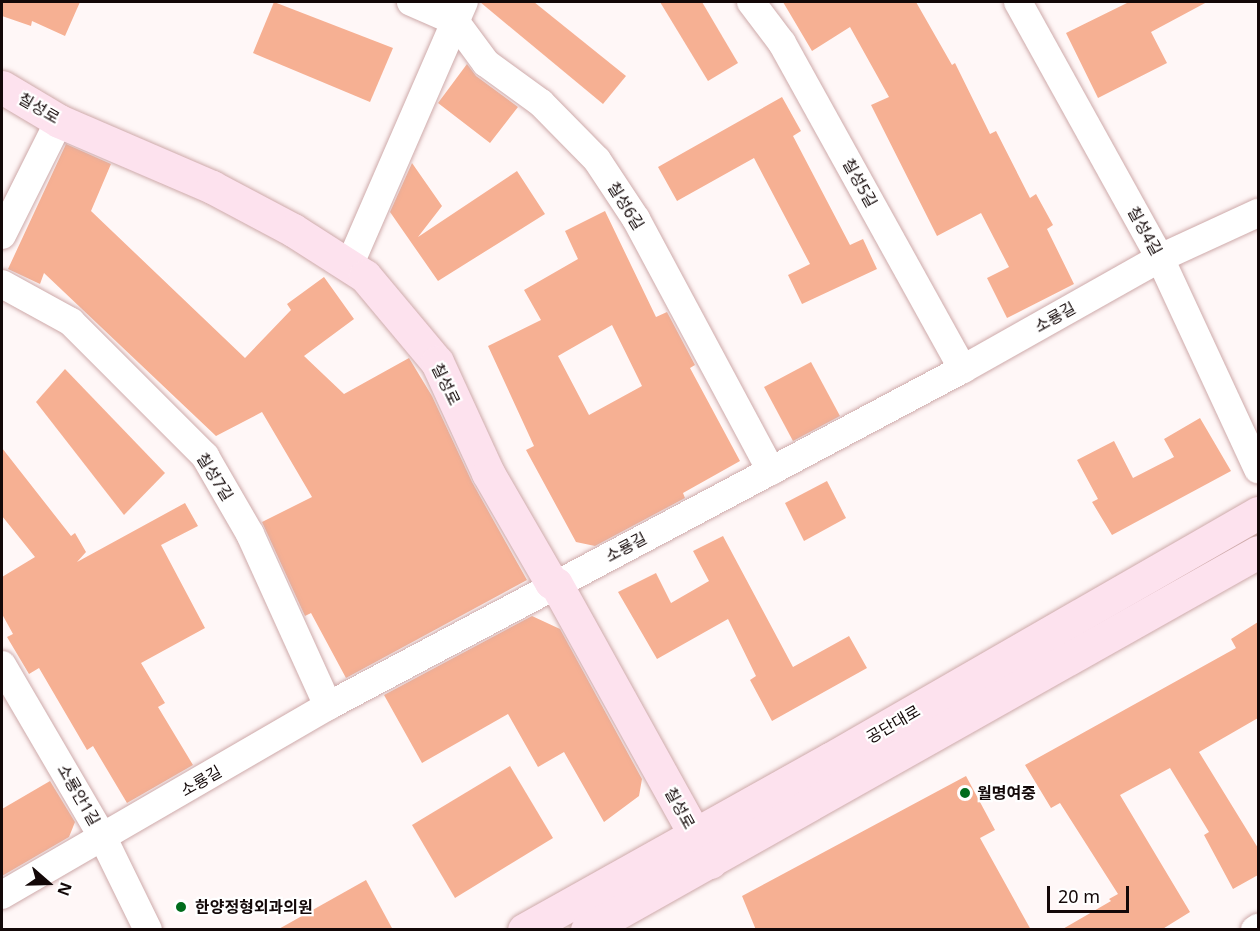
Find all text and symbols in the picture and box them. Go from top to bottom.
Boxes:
street label: 칠성로 [15,89,63,127]
street label: 칠성5길 [839,155,881,211]
street label: 칠성6길 [604,178,648,234]
street label: 칠성4길 [1124,203,1166,259]
street label: 소룡길 [1031,298,1079,336]
street label: 칠성로 [428,360,464,408]
street label: 칠성7길 [193,449,237,505]
street label: 소룡길 [602,528,650,566]
street label: 공단대로 [863,701,923,747]
street label: 소룡안1길 [54,761,104,829]
street label: 소룡길 [177,762,225,800]
place label: 월명여중 [977,783,1036,803]
street label: 칠성로 [661,784,699,832]
marker: 월명여중 [958,786,972,800]
north arrow [18,853,78,913]
scale bar [1050,874,1132,912]
text: N [52,879,77,899]
text: 20 m [1058,884,1100,908]
place label: 한양정형외과의원 [195,897,313,917]
marker: 한양정형외과의원 [172,898,190,916]

